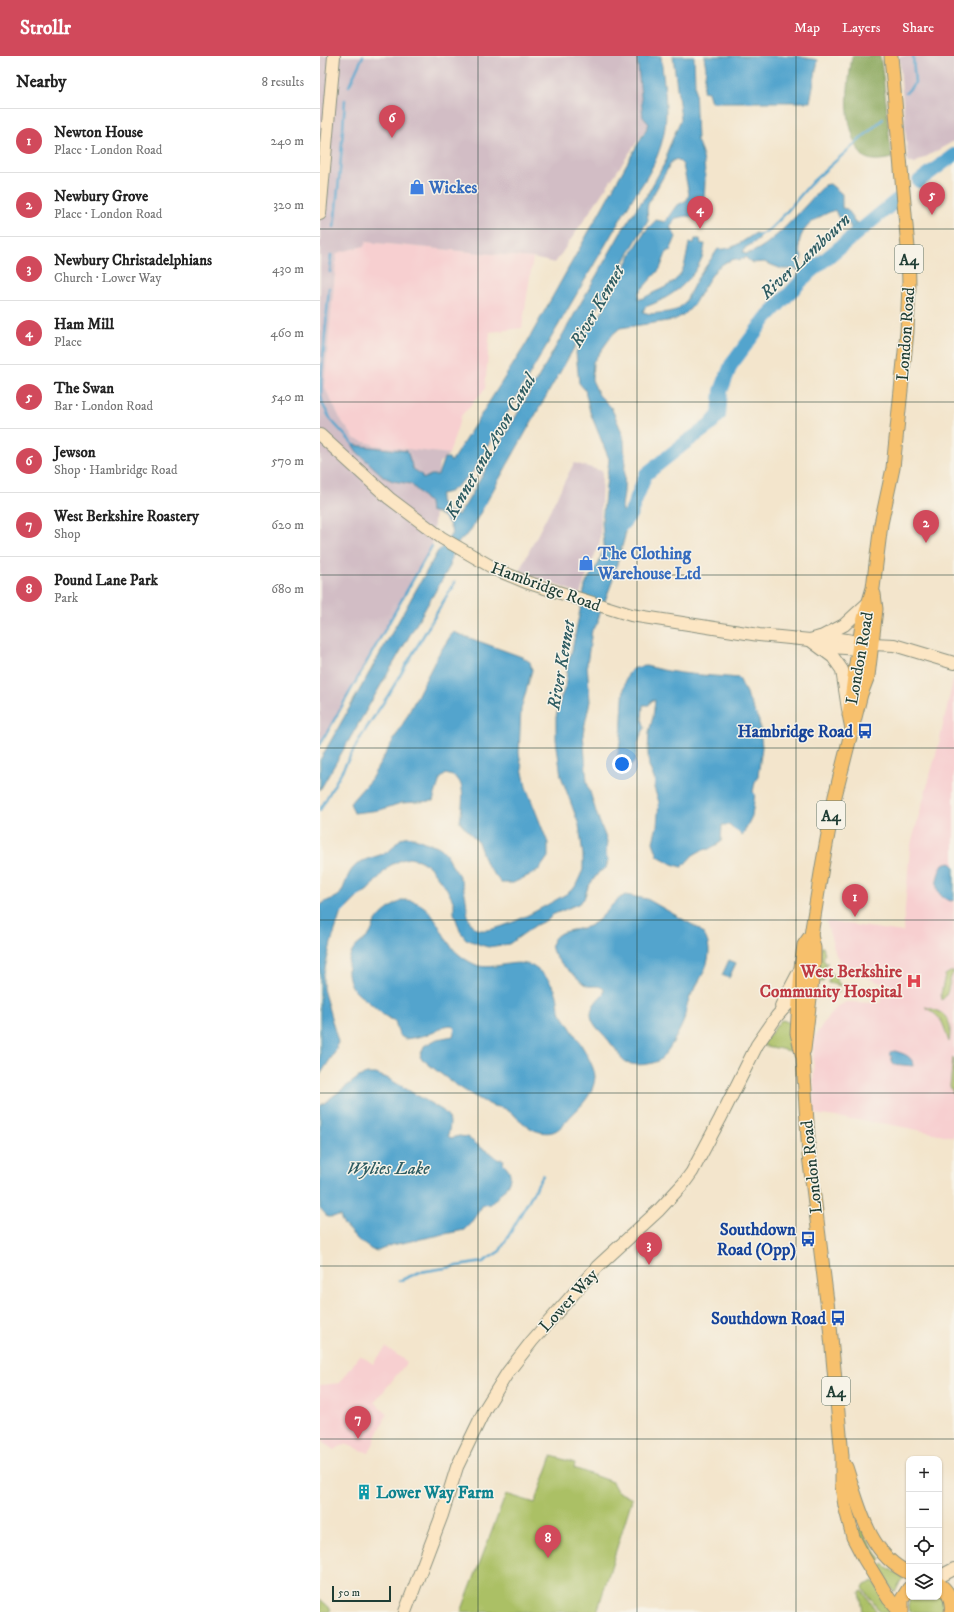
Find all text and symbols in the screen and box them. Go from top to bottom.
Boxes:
text: Strollr [20,17,71,40]
text: Map [794,19,820,37]
text: Layers [842,19,880,37]
text: Share [902,19,934,37]
text: Nearby [16,71,66,93]
text: 8 results [262,74,304,90]
pin: 6 [379,105,405,138]
text: Newton House [54,123,143,142]
text: 1 [27,133,31,149]
text: 240 m [271,133,304,149]
text: Place · London Road [54,142,162,158]
place label: Wickes [428,177,478,199]
shop icon: Wickes [408,178,426,196]
pin: 5 [919,182,945,215]
text: Newbury Grove [54,187,148,206]
pin: 4 [687,196,713,229]
text: 2 [26,197,32,213]
text: 320 m [273,197,304,213]
text: Place · London Road [54,206,162,222]
water label: River Lambourn [755,209,856,305]
road number: A4 [895,245,923,273]
text: Newbury Christadelphians [54,251,212,270]
text: 3 [27,261,31,277]
text: 430 m [272,261,304,277]
water label: River Kennet [565,261,631,352]
text: Church · Lower Way [54,270,161,286]
street label: London Road [892,286,920,382]
text: Ham Mill [54,315,114,334]
text: 4 [25,325,33,341]
text: 460 m [270,325,304,341]
text: Place [54,334,82,350]
water label: Kennet and Avon Canal [440,368,542,524]
text: The Swan [54,379,114,398]
text: 5 [26,389,32,405]
text: 540 m [271,389,304,405]
text: Bar · London Road [54,398,153,414]
text: Jewson [54,443,96,462]
text: 6 [26,453,32,469]
text: 570 m [271,453,304,469]
text: Shop · Hambridge Road [54,462,177,478]
text: West Berkshire Roastery [54,507,199,526]
pin: 2 [913,510,939,543]
text: 7 [26,517,32,533]
text: 620 m [271,517,304,533]
text: Shop [54,526,80,542]
place label: The Clothing Warehouse Ltd [597,543,702,585]
shop icon: The Clothing Warehouse Ltd [577,554,595,572]
street label: Hambridge Road [488,557,604,617]
text: Pound Lane Park [54,571,158,590]
text: 8 [26,581,32,597]
text: 680 m [271,581,304,597]
text: Park [54,590,78,606]
street label: London Road [841,610,879,706]
water label: River Kennet [543,617,581,713]
place label: Hambridge Road [738,721,854,743]
bus stop icon: Hambridge Road [856,722,874,740]
your location [612,754,632,774]
road number: A4 [817,801,845,829]
pin: 1 [842,884,868,917]
place label: West Berkshire Community Hospital [760,961,903,1003]
hospital icon: West Berkshire Community Hospital [905,972,923,990]
street label: London Road [796,1119,828,1215]
water label: Wylies Lake [347,1158,430,1180]
place label: Southdown Road (Opp) [717,1219,796,1261]
bus stop icon: Southdown Road (Opp) [799,1230,817,1248]
pin: 3 [636,1232,662,1265]
street label: Lower Way [534,1264,604,1337]
place label: Southdown Road [711,1308,827,1330]
bus stop icon: Southdown Road [829,1309,847,1327]
road number: A4 [822,1377,850,1405]
pin: 7 [345,1406,371,1439]
map controls [906,1456,942,1600]
button: + [906,1456,942,1492]
place label: Lower Way Farm [376,1482,494,1504]
building icon: Lower Way Farm [355,1483,373,1501]
button: − [906,1492,942,1528]
pin: 8 [535,1525,561,1558]
button: locate [906,1528,942,1564]
button: layers [906,1564,942,1600]
scale bar [332,1584,391,1603]
text: 50 m [338,1586,360,1600]

